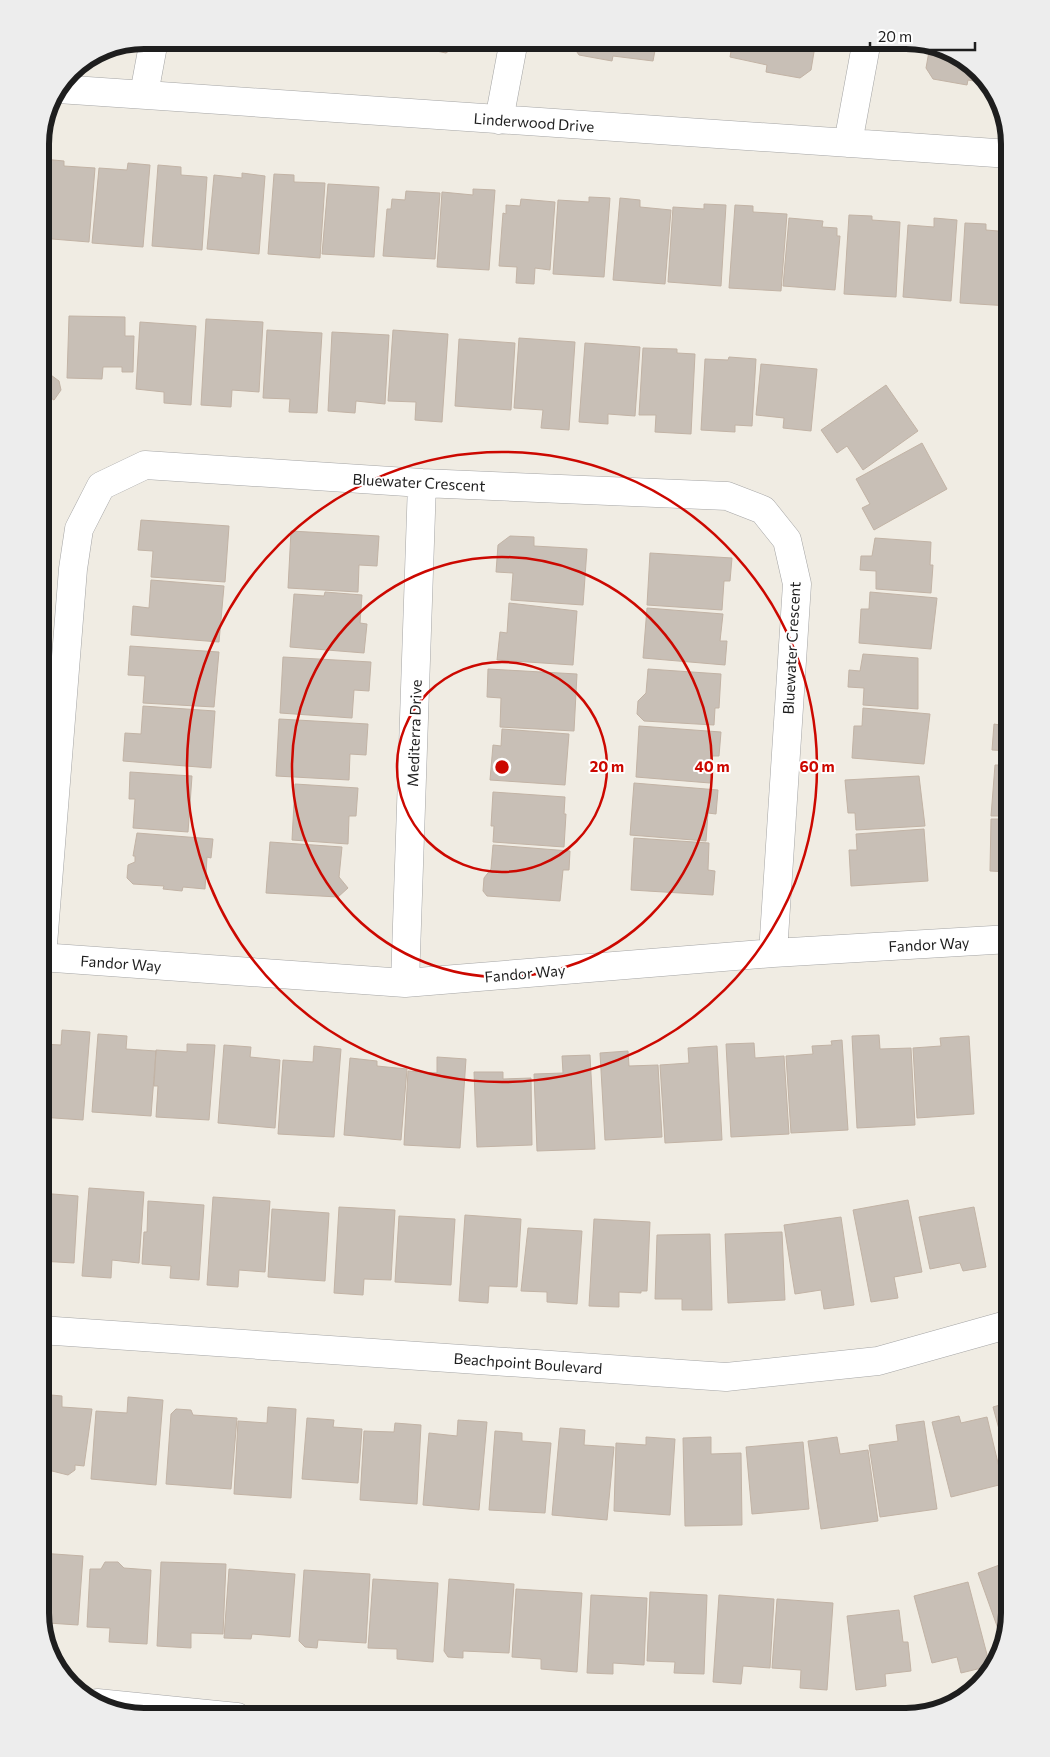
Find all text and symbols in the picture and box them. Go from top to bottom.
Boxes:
scale bar [870,20,975,52]
text: 20 m [878,27,912,45]
street label: Linderwood Drive [473,109,595,135]
street label: Bluewater Crescent [352,470,486,494]
street label: Bluewater Crescent [779,581,803,715]
street label: Mediterra Drive [403,679,425,787]
text: 20 m [590,757,624,775]
text: 40 m [694,757,730,775]
text: 60 m [799,757,835,775]
centre of rings [493,758,511,776]
street label: Fandor Way [888,933,970,955]
street label: Fandor Way [80,951,162,975]
street label: Fandor Way [484,960,566,986]
street label: Beachpoint Boulevard [453,1349,603,1377]

